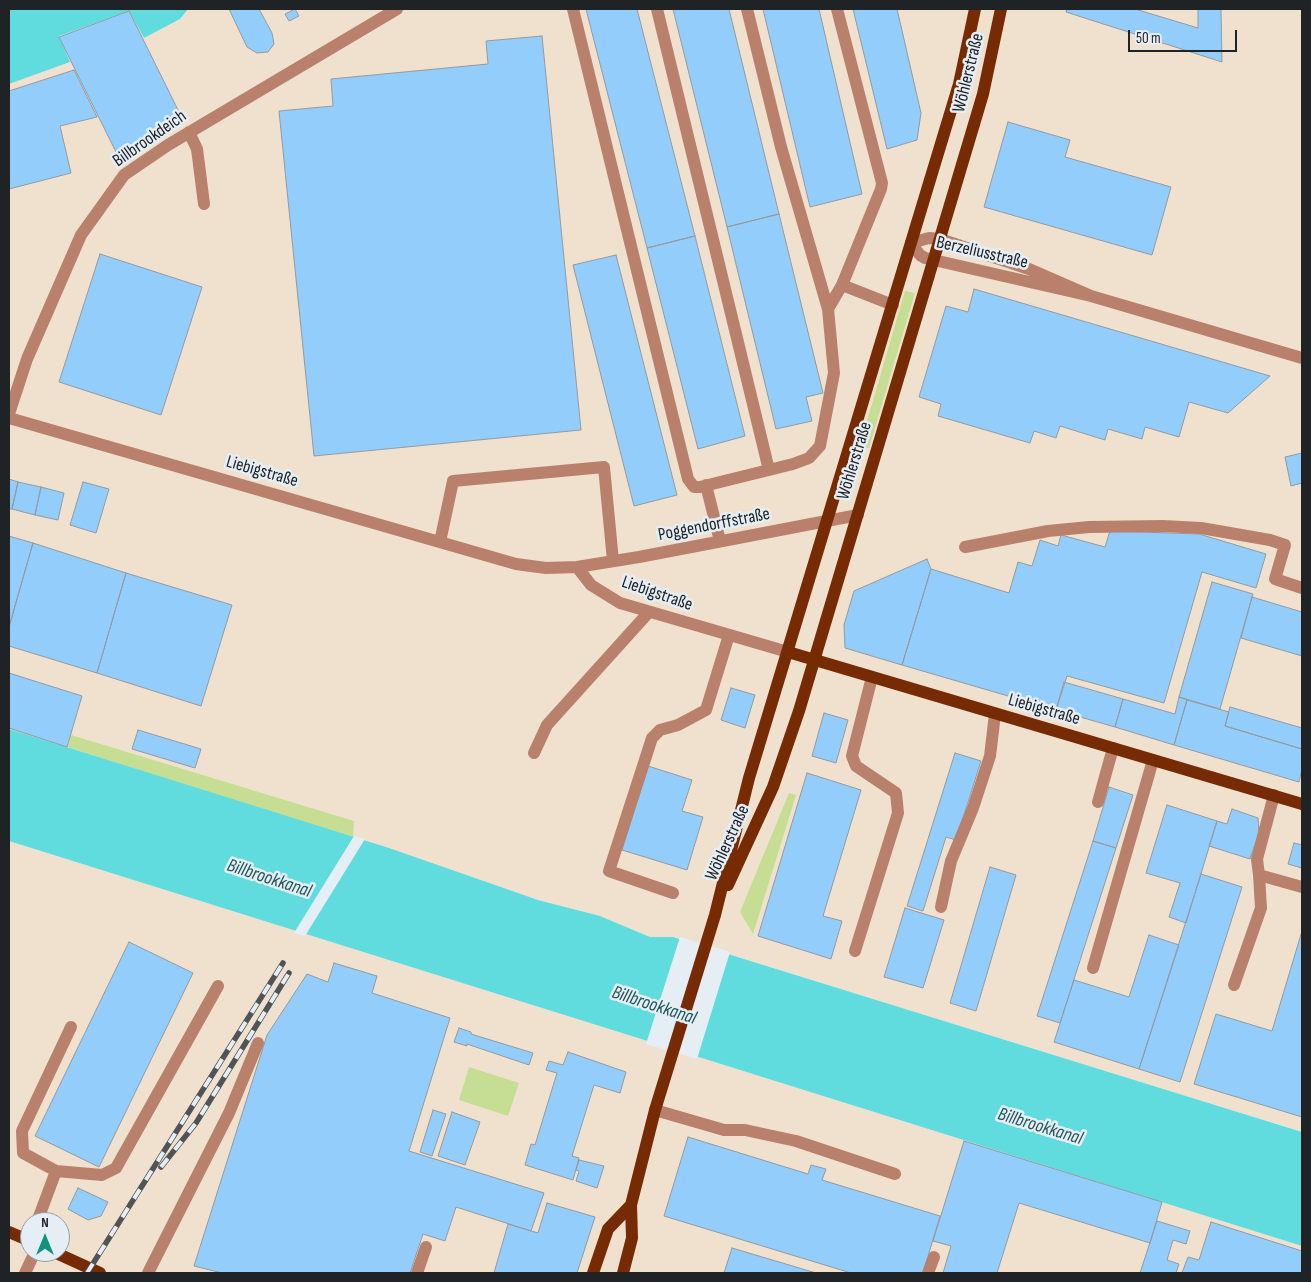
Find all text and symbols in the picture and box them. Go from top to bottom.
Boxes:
scale bar [1131,20,1240,52]
text: 50 m [1136,29,1161,48]
street label: Wöhlerstraße [949,31,989,115]
street label: Billbrookdeich [109,106,191,172]
street label: Berzeliusstraße [934,232,1030,274]
street label: Wöhlerstraße [833,419,877,503]
street label: Liebigstraße [224,451,300,493]
street label: Poggendorffstraße [656,504,772,546]
street label: Liebigstraße [619,572,695,616]
street label: Liebigstraße [1006,689,1082,731]
street label: Wöhlerstraße [701,802,755,884]
water label: Billbrookkanal [224,855,314,903]
water label: Billbrookkanal [609,982,699,1030]
water label: Billbrookkanal [995,1103,1085,1151]
north arrow [20,1212,70,1262]
text: N [41,1214,49,1231]

